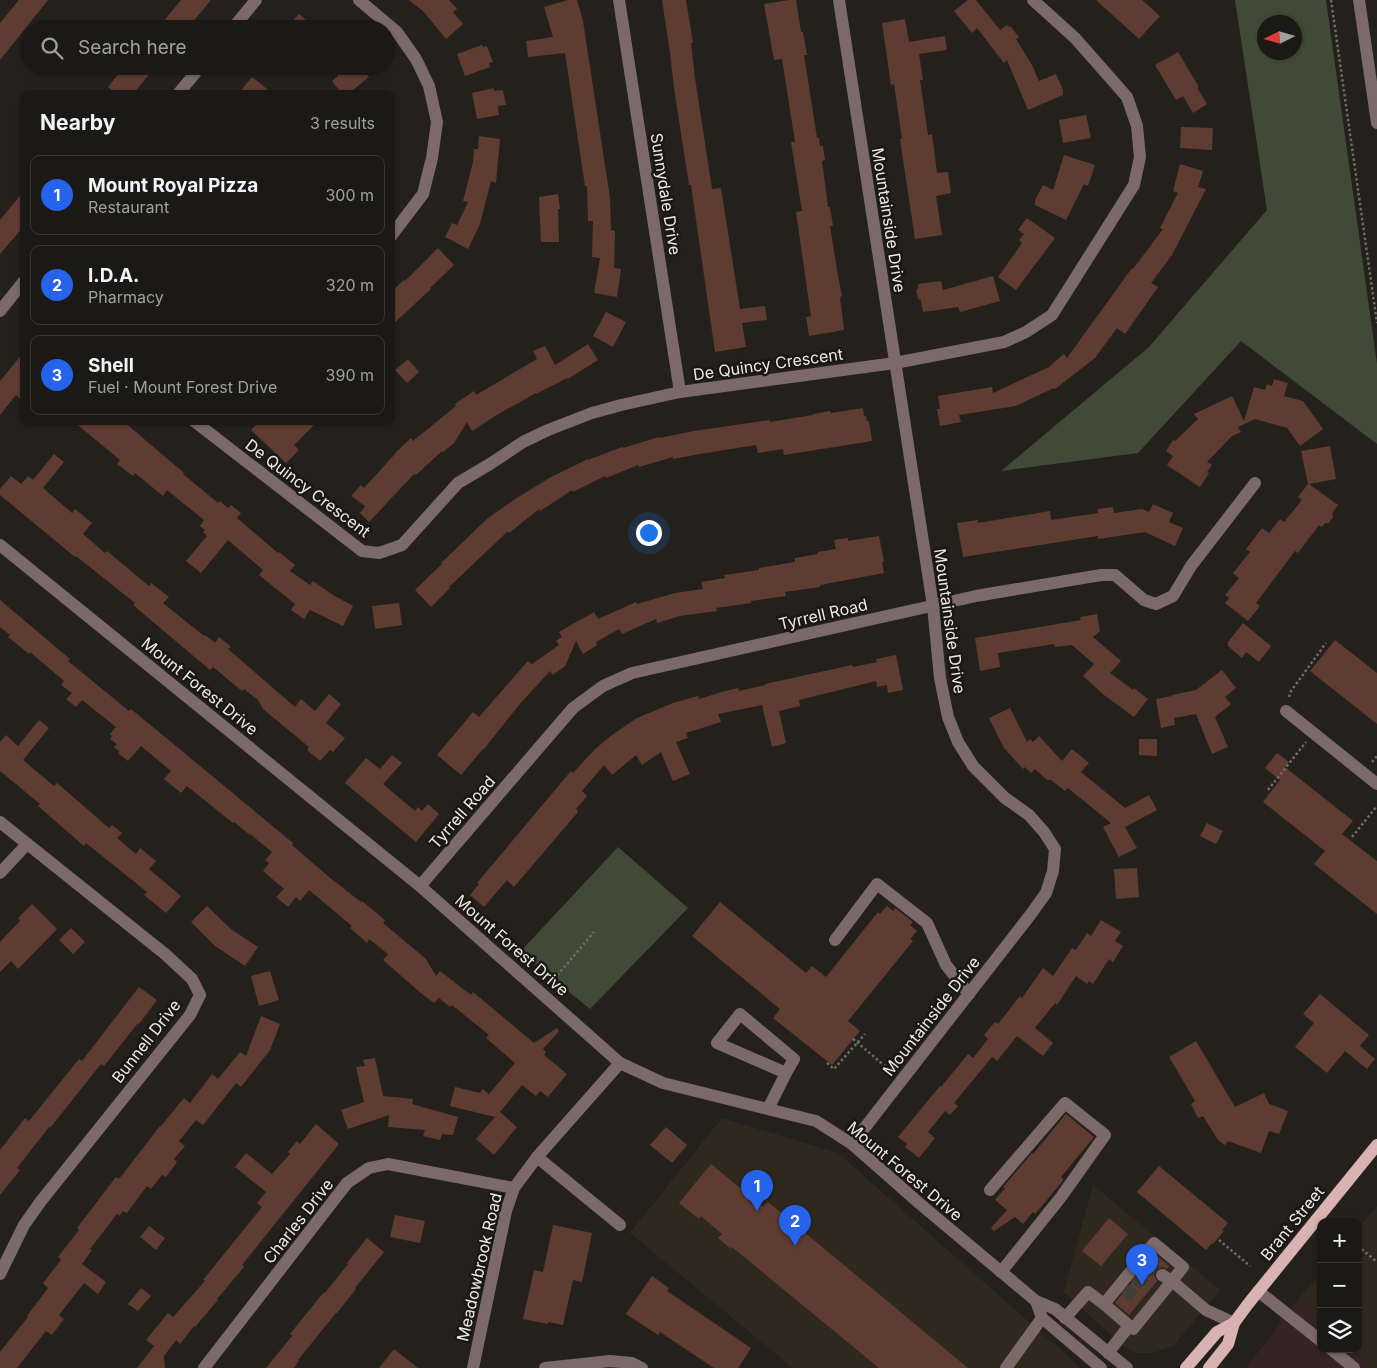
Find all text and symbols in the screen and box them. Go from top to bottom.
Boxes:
north arrow [1257,15,1302,60]
search box [20,20,395,75]
icon: search [38,34,66,62]
text: Search here [78,36,187,59]
text: Nearby [40,110,115,135]
text: 3 results [310,113,375,133]
street label: Sunnydale Drive [646,132,686,256]
street label: Mountainside Drive [868,146,910,294]
text: Mount Royal Pizza [88,174,258,197]
text: 1 [54,185,60,205]
text: 300 m [325,185,374,205]
text: Restaurant [88,197,169,217]
text: I.D.A. [88,264,139,287]
text: 2 [52,275,62,295]
text: 320 m [326,275,374,295]
text: Pharmacy [88,287,164,307]
street label: De Quincy Crescent [692,344,844,384]
text: Shell [88,354,134,377]
text: 3 [52,365,62,385]
text: 390 m [326,365,374,385]
text: Fuel · Mount Forest Drive [88,377,277,397]
street label: De Quincy Crescent [242,435,374,541]
your location [636,520,662,546]
street label: Mountainside Drive [930,547,970,695]
street label: Tyrrell Road [777,594,869,634]
street label: Mount Forest Drive [138,633,262,739]
street label: Tyrrell Road [425,771,499,853]
street label: Mount Forest Drive [451,890,573,1000]
street label: Mountainside Drive [878,952,984,1080]
street label: Bunnell Drive [107,995,185,1087]
street label: Mount Forest Drive [843,1117,967,1225]
pin: 1 [741,1170,773,1211]
street label: Charles Drive [259,1175,337,1267]
street label: Brant Street [1256,1182,1328,1264]
street label: Meadowbrook Road [452,1191,506,1343]
pin: 2 [779,1205,811,1246]
map controls [1317,1218,1362,1353]
button: + [1317,1218,1362,1263]
pin: 3 [1126,1244,1158,1285]
button: − [1317,1263,1362,1308]
button: layers [1317,1308,1362,1353]

